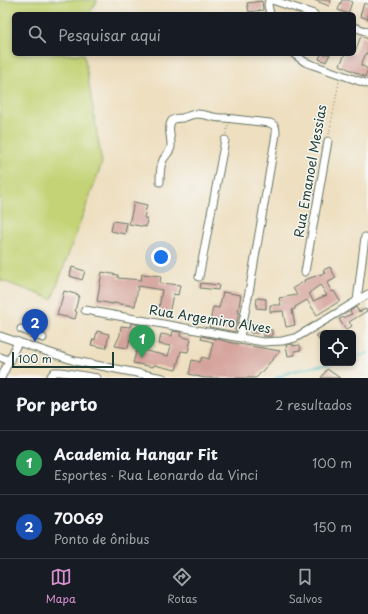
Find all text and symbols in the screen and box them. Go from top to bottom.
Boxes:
search box [12,12,356,56]
icon: search [26,23,48,45]
text: Pesquisar aqui [58,23,161,46]
street label: Rua Emanoel Messias [288,103,331,239]
your location [151,247,171,267]
street label: Rua Argemiro Alves [148,300,272,338]
pin: 2 [22,309,48,342]
pin: 1 [129,325,155,358]
map controls [320,330,356,366]
button: locate [320,330,356,366]
scale bar [12,350,114,369]
text: 100 m [18,350,52,367]
text: Por perto [16,391,97,417]
text: 2 resultados [275,395,352,414]
text: Academia Hangar Fit [54,442,218,465]
text: 1 [26,453,32,472]
text: 100 m [312,453,352,472]
text: Esportes · Rua Leonardo da Vinci [54,465,258,484]
text: 70069 [54,506,104,529]
text: 2 [24,517,34,536]
text: 150 m [313,517,352,536]
text: Ponto de ônibus [54,529,149,548]
tab: Mapa [46,566,76,607]
tab: Rotas [167,566,197,607]
tab: Salvos [288,566,322,607]

